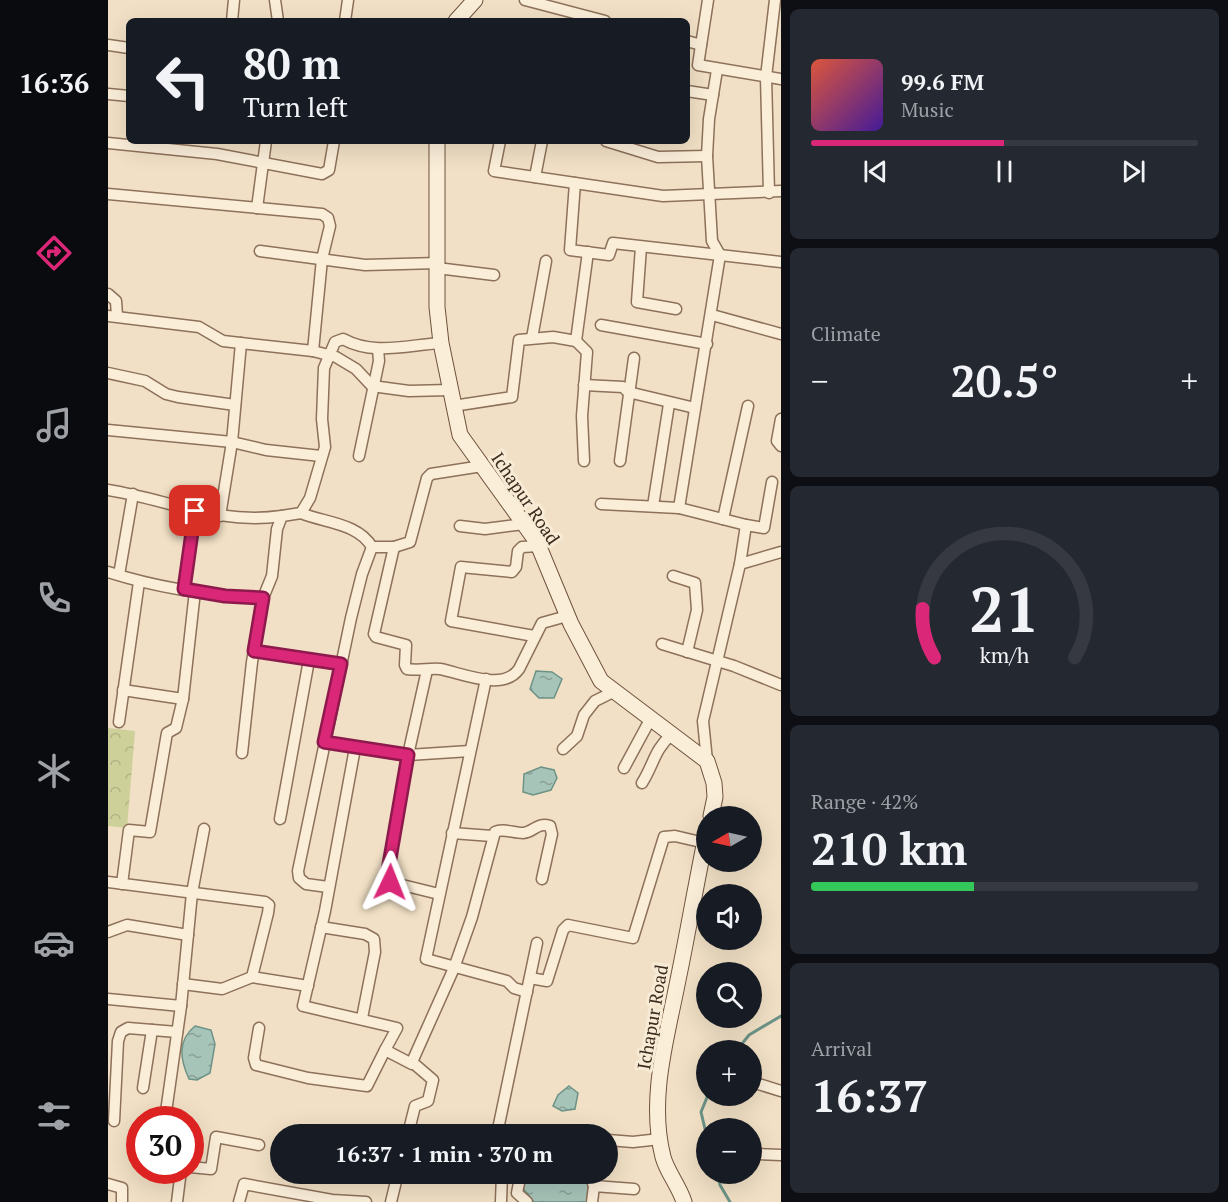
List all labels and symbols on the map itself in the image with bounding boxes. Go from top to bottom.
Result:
street label: Ichapur Road [486,447,566,549]
pin [169,485,220,536]
north arrow [696,806,762,872]
position arrow [358,850,422,914]
street label: Ichapur Road [631,963,673,1071]
speed limit sign: 30 [126,1106,204,1184]

